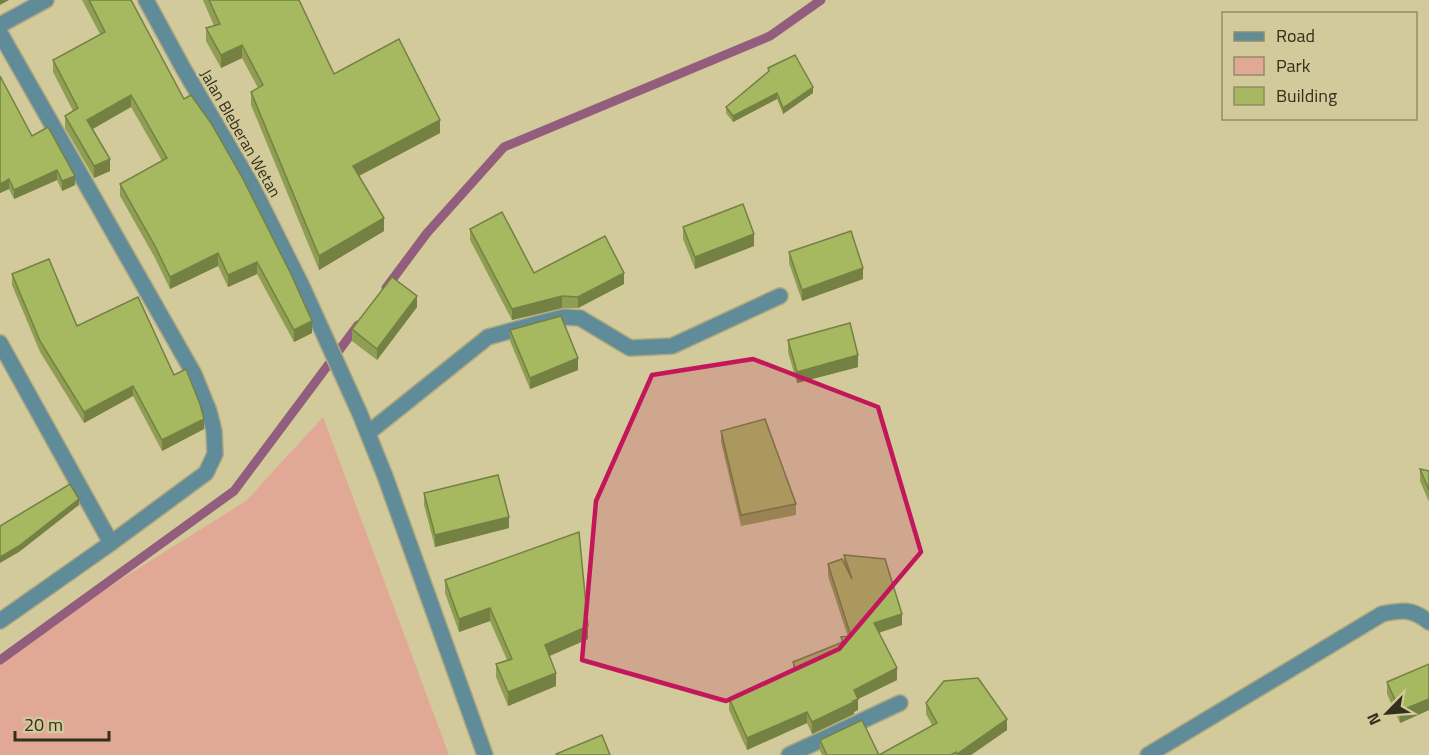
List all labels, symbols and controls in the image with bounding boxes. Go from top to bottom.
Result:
legend [1222,12,1417,120]
text: Road [1276,22,1315,49]
text: Park [1276,52,1311,79]
street label: Jalan Bleberan Wetan [195,64,287,202]
text: Building [1276,82,1337,109]
north arrow [1357,683,1417,743]
scale bar [15,704,110,742]
text: N [1360,709,1387,729]
text: 20 m [24,711,63,738]

